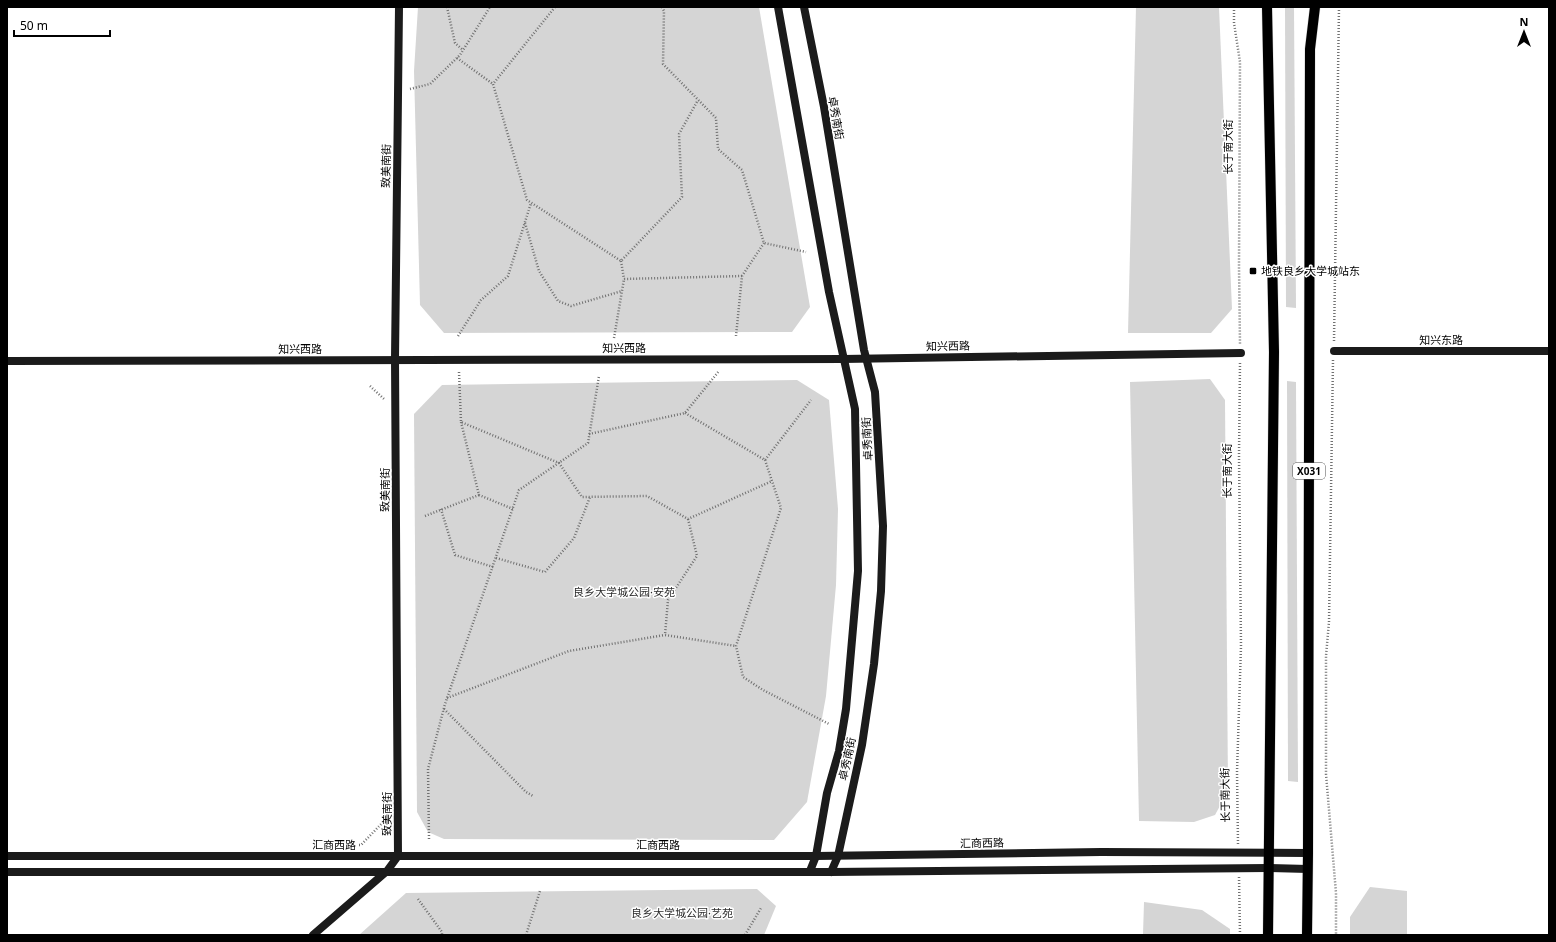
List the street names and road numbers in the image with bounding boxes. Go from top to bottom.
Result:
street label: 卓秀南街 [825,95,848,141]
street label: 长于南大街 [1220,120,1235,175]
street label: 致美南街 [378,144,393,188]
street label: 知兴东路 [1419,332,1463,347]
street label: 知兴西路 [926,338,970,353]
street label: 知兴西路 [602,340,646,355]
street label: 知兴西路 [278,341,322,356]
street label: 卓秀南街 [858,417,875,461]
street label: 长于南大街 [1219,444,1234,499]
road number: X031 [1293,463,1325,479]
street label: 致美南街 [377,468,392,512]
street label: 卓秀南街 [835,736,858,782]
street label: 长于南大街 [1217,767,1232,823]
street label: 致美南街 [379,792,394,836]
street label: 汇商西路 [960,835,1004,850]
street label: 汇商西路 [312,837,356,852]
street label: 汇商西路 [636,837,680,852]

